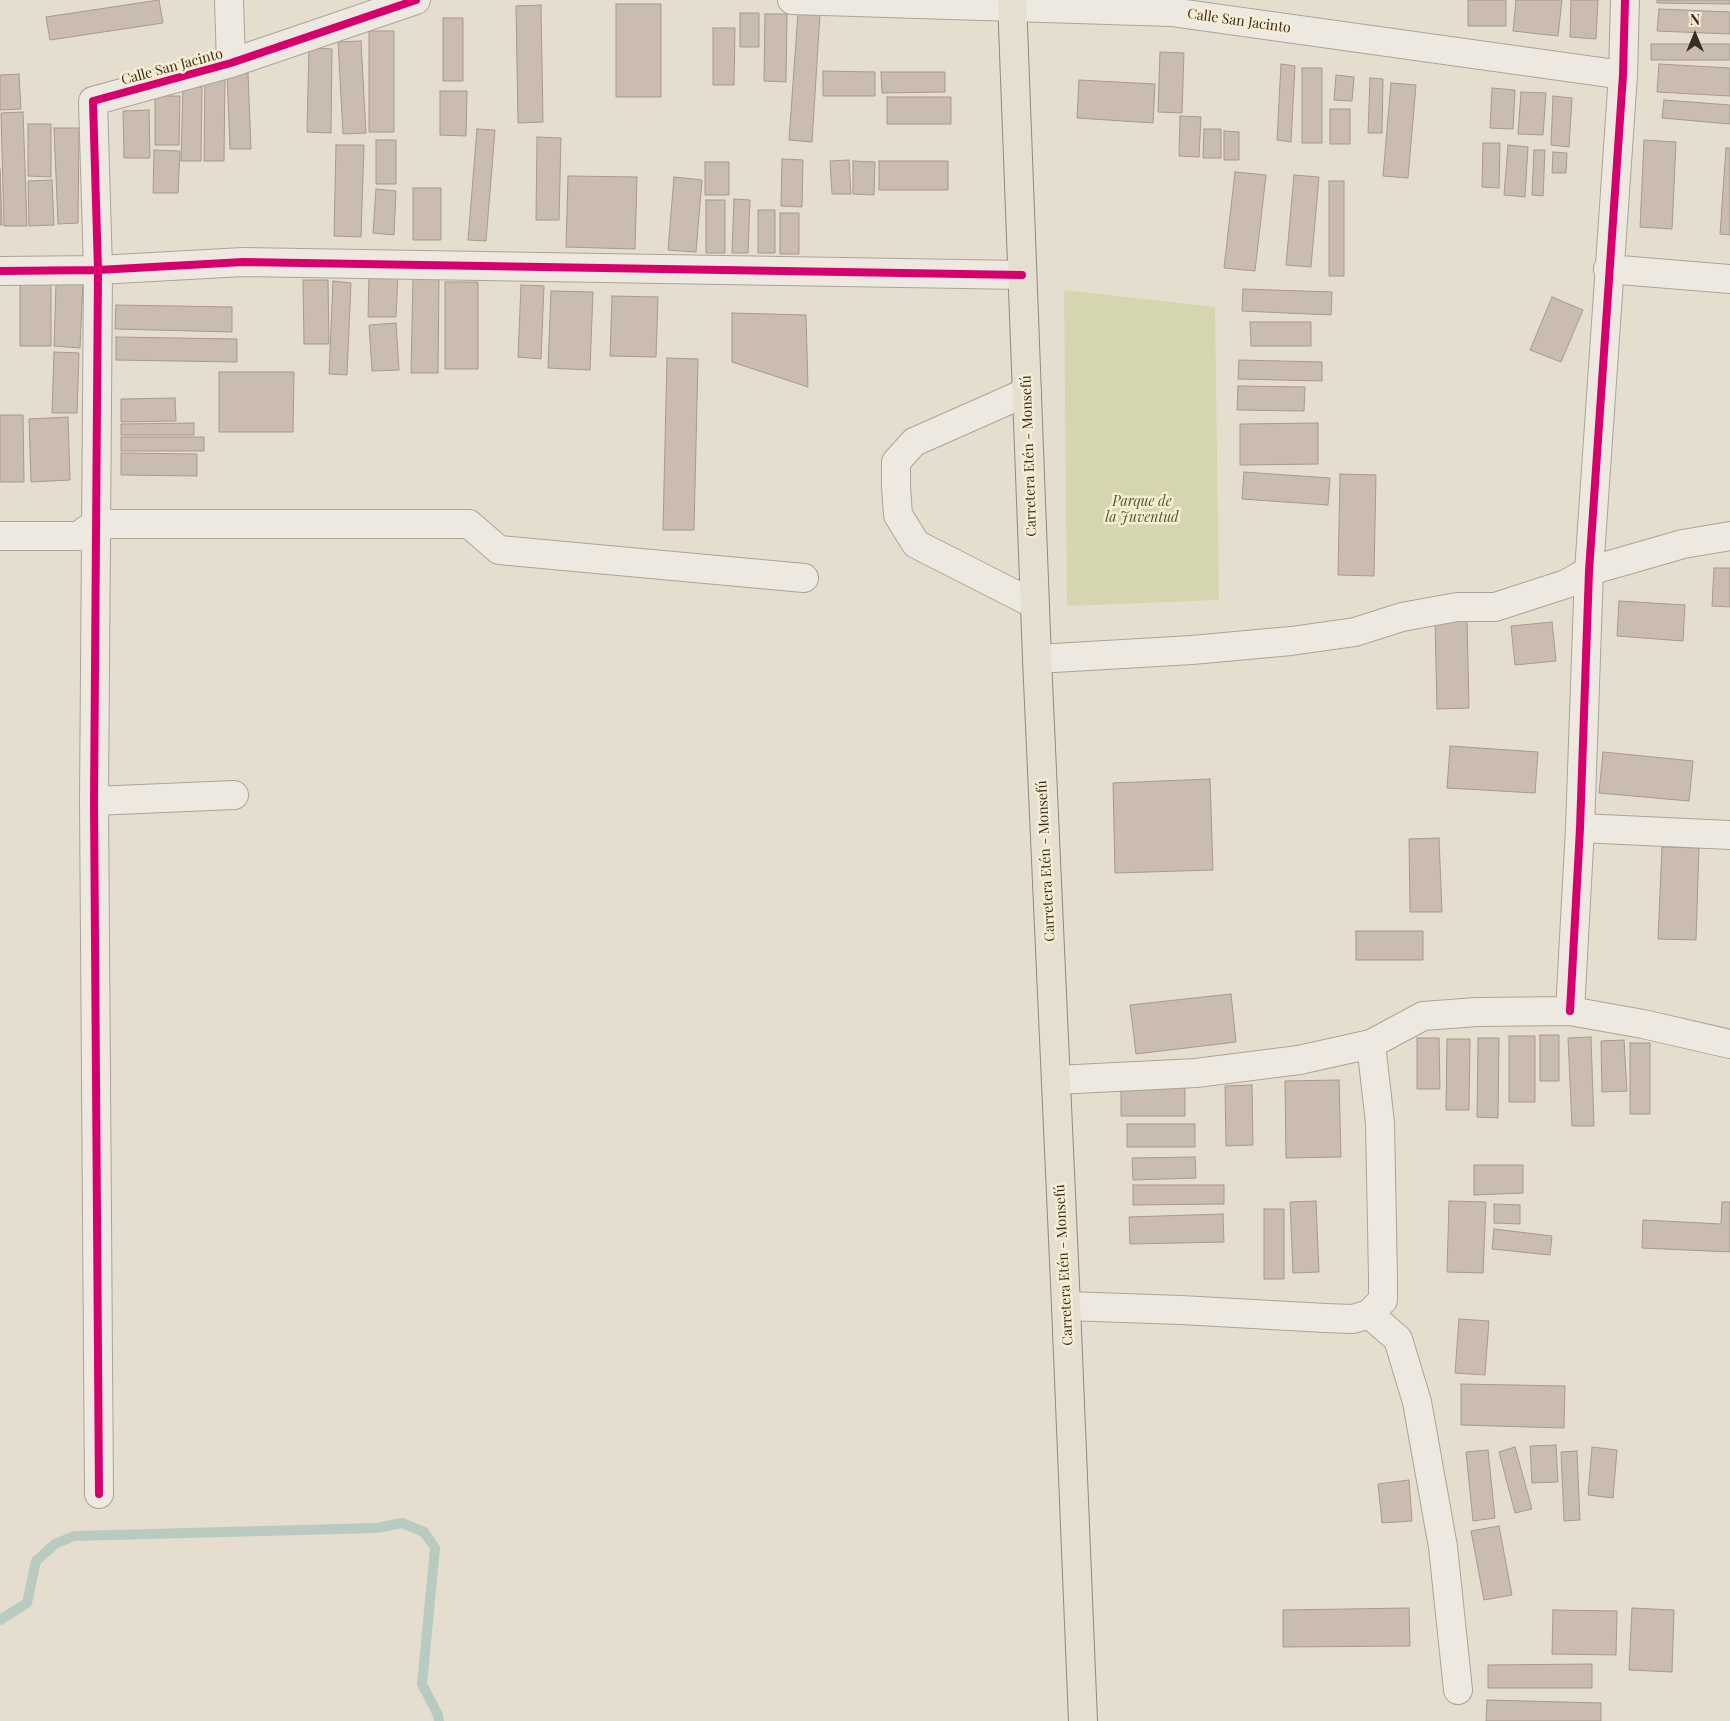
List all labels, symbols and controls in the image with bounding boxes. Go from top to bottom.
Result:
street label: Calle San Jacinto [1186,5,1292,37]
north arrow [1670,10,1720,60]
text: N [1690,10,1700,29]
street label: Calle San Jacinto [119,45,225,89]
street label: Carretera Etén - Monsefú [1018,375,1040,537]
park label: Parque de la Juventud [1105,494,1179,526]
street label: Carretera Etén - Monsefú [1033,780,1059,942]
street label: Carretera Etén - Monsefú [1051,1184,1077,1346]

